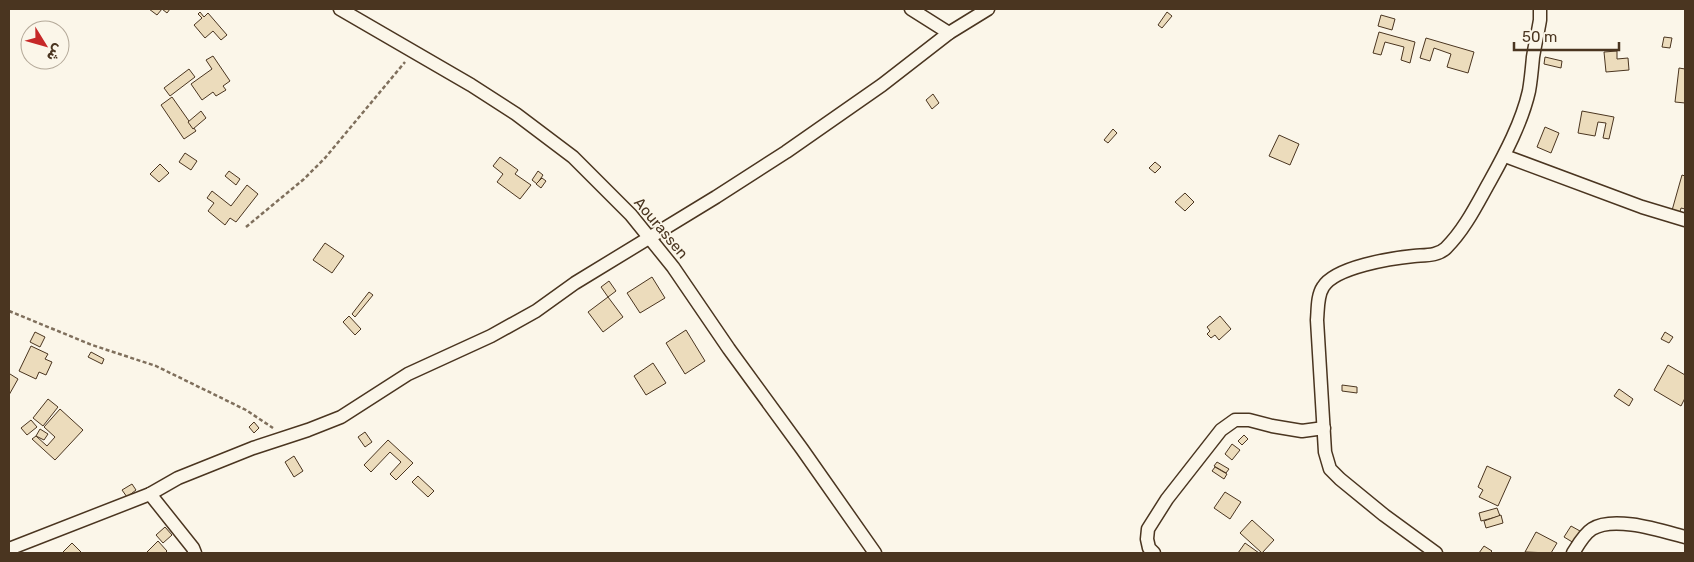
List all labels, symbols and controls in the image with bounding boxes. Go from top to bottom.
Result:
north arrow [20,20,70,70]
scale bar [1514,20,1619,52]
text: 50 m [1522,28,1557,46]
text: ش [43,40,67,65]
street label: Aourassen [630,194,692,262]

